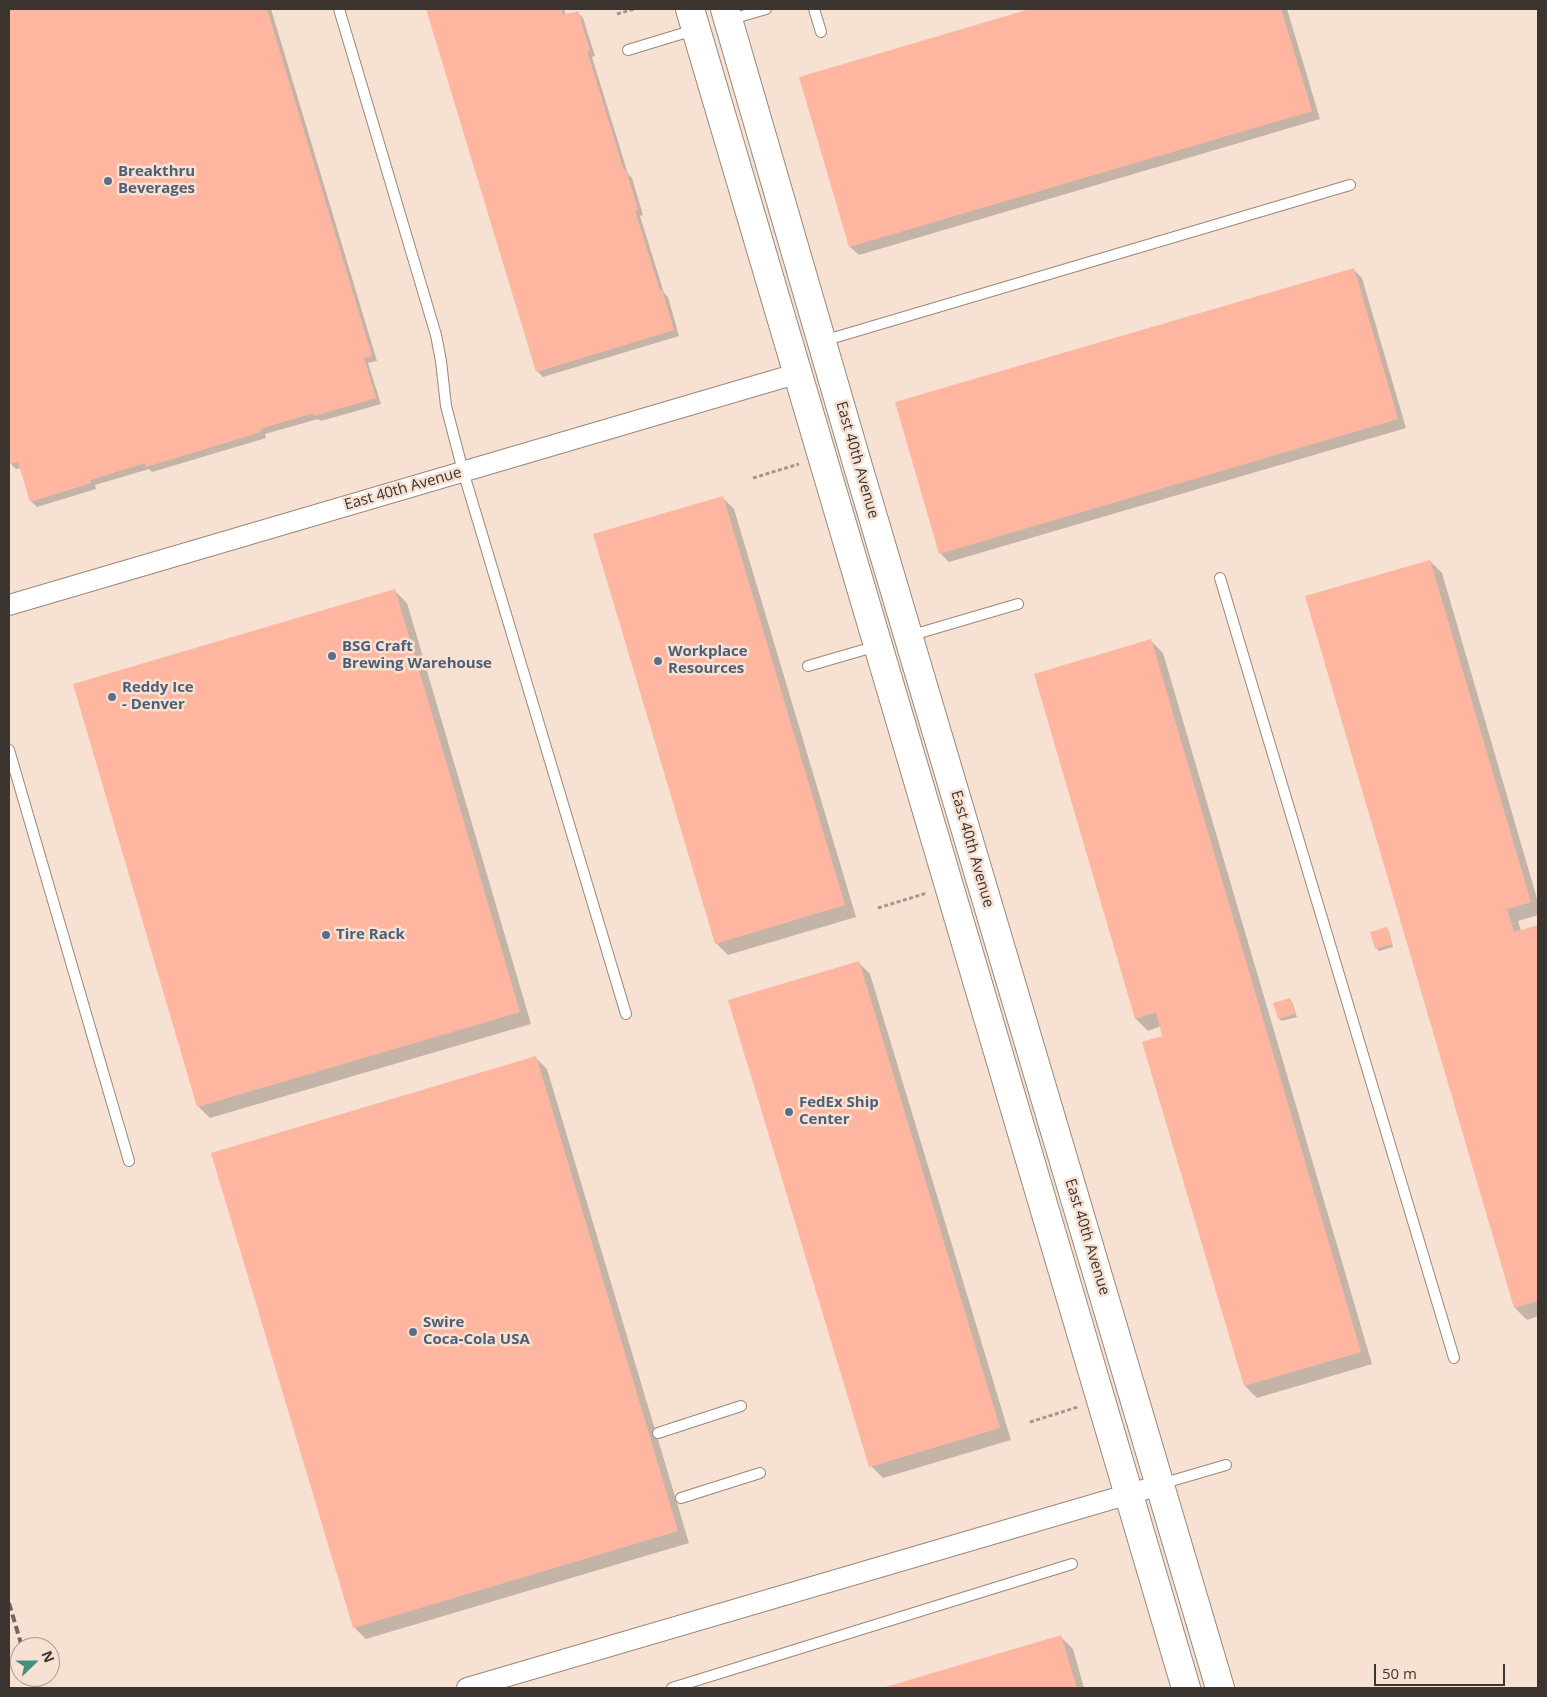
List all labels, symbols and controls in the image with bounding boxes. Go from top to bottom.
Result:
place label: Breakthru Beverages [118,163,195,198]
marker: Breakthru Beverages [102,175,114,187]
street label: East 40th Avenue [832,399,882,521]
street label: East 40th Avenue [342,464,464,514]
place label: BSG Craft Brewing Warehouse [342,638,492,673]
place label: Workplace Resources [668,643,748,678]
marker: BSG Craft Brewing Warehouse [326,650,338,662]
marker: Workplace Resources [652,655,664,667]
place label: Reddy Ice - Denver [122,679,194,714]
marker: Reddy Ice - Denver [106,691,118,703]
street label: East 40th Avenue [947,788,997,910]
place label: Tire Rack [336,926,405,944]
marker: Tire Rack [320,929,332,941]
place label: FedEx Ship Center [799,1094,879,1129]
marker: FedEx Ship Center [783,1106,795,1118]
street label: East 40th Avenue [1061,1177,1113,1297]
place label: Swire Coca-Cola USA [423,1314,530,1349]
marker: Swire Coca-Cola USA [407,1326,419,1338]
north arrow [10,1637,60,1687]
text: N [37,1648,59,1665]
scale bar [1377,1654,1508,1686]
text: 50 m [1382,1663,1417,1683]

